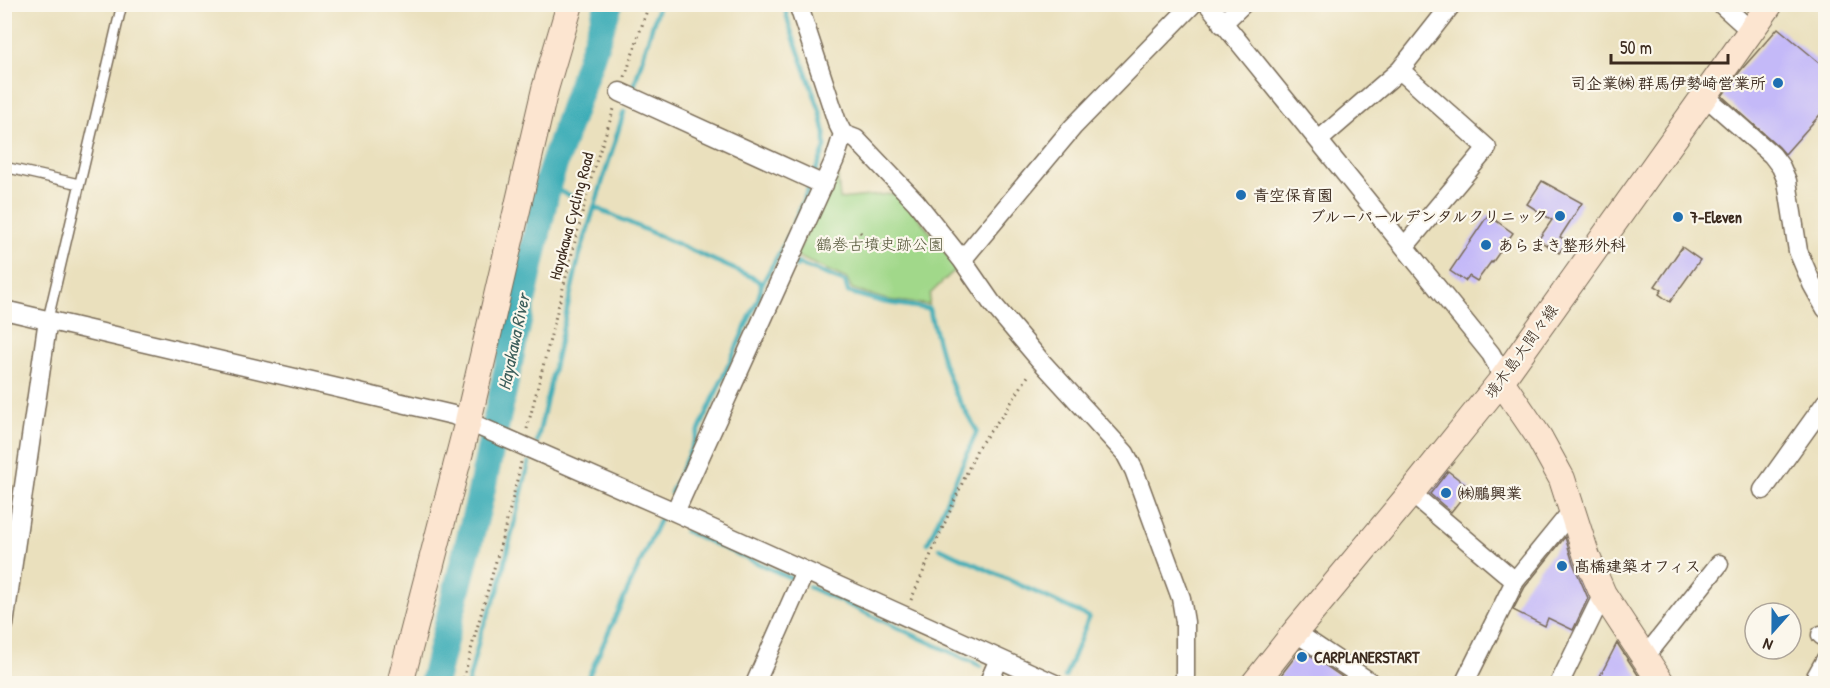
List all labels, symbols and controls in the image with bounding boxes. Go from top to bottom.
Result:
scale bar [1611,27,1728,65]
text: 50 m [1620,35,1652,60]
place label: 司企業㈱ 群馬伊勢崎営業所 [1570,72,1766,94]
marker: 司企業㈱ 群馬伊勢崎営業所 [1771,76,1785,90]
street label: Hayakawa Cycling Road [543,150,599,282]
place label: 青空保育園 [1253,184,1333,206]
marker: 青空保育園 [1234,188,1248,202]
place label: ブルーパールデンタルクリニック [1310,205,1548,227]
place label: 7-Eleven [1689,206,1742,228]
marker: ブルーパールデンタルクリニック [1553,209,1567,223]
marker: 7-Eleven [1671,210,1685,224]
park label: 鶴巻古墳史跡公園 [816,233,944,255]
place label: あらまき整形外科 [1498,234,1626,256]
marker: あらまき整形外科 [1479,238,1493,252]
water label: Hayakawa River [491,289,536,392]
street label: 境木島大間々線 [1479,299,1563,403]
place label: ㈱鵬興業 [1458,482,1522,504]
marker: ㈱鵬興業 [1439,486,1453,500]
place label: 髙橋建築オフィス [1574,555,1701,577]
marker: 髙橋建築オフィス [1555,559,1569,573]
north arrow [1743,601,1803,661]
text: N [1759,633,1776,657]
place label: CARPLANERSTART [1314,646,1420,668]
marker: CARPLANERSTART [1295,650,1309,664]

